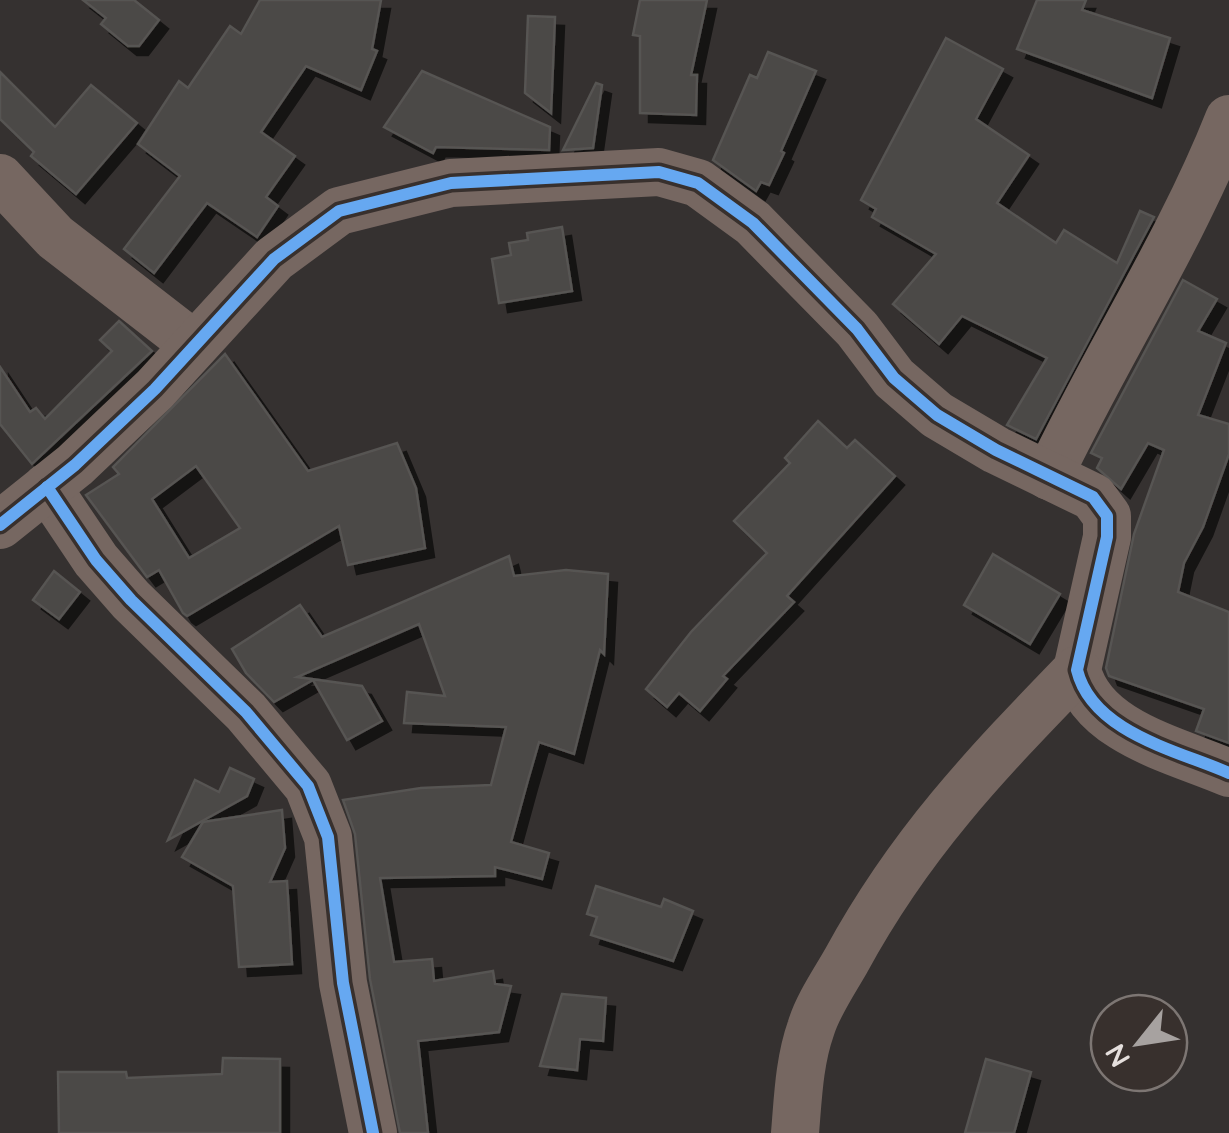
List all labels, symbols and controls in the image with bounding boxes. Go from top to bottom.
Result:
north arrow [1089,993,1189,1093]
text: N [1097,1038,1137,1073]

